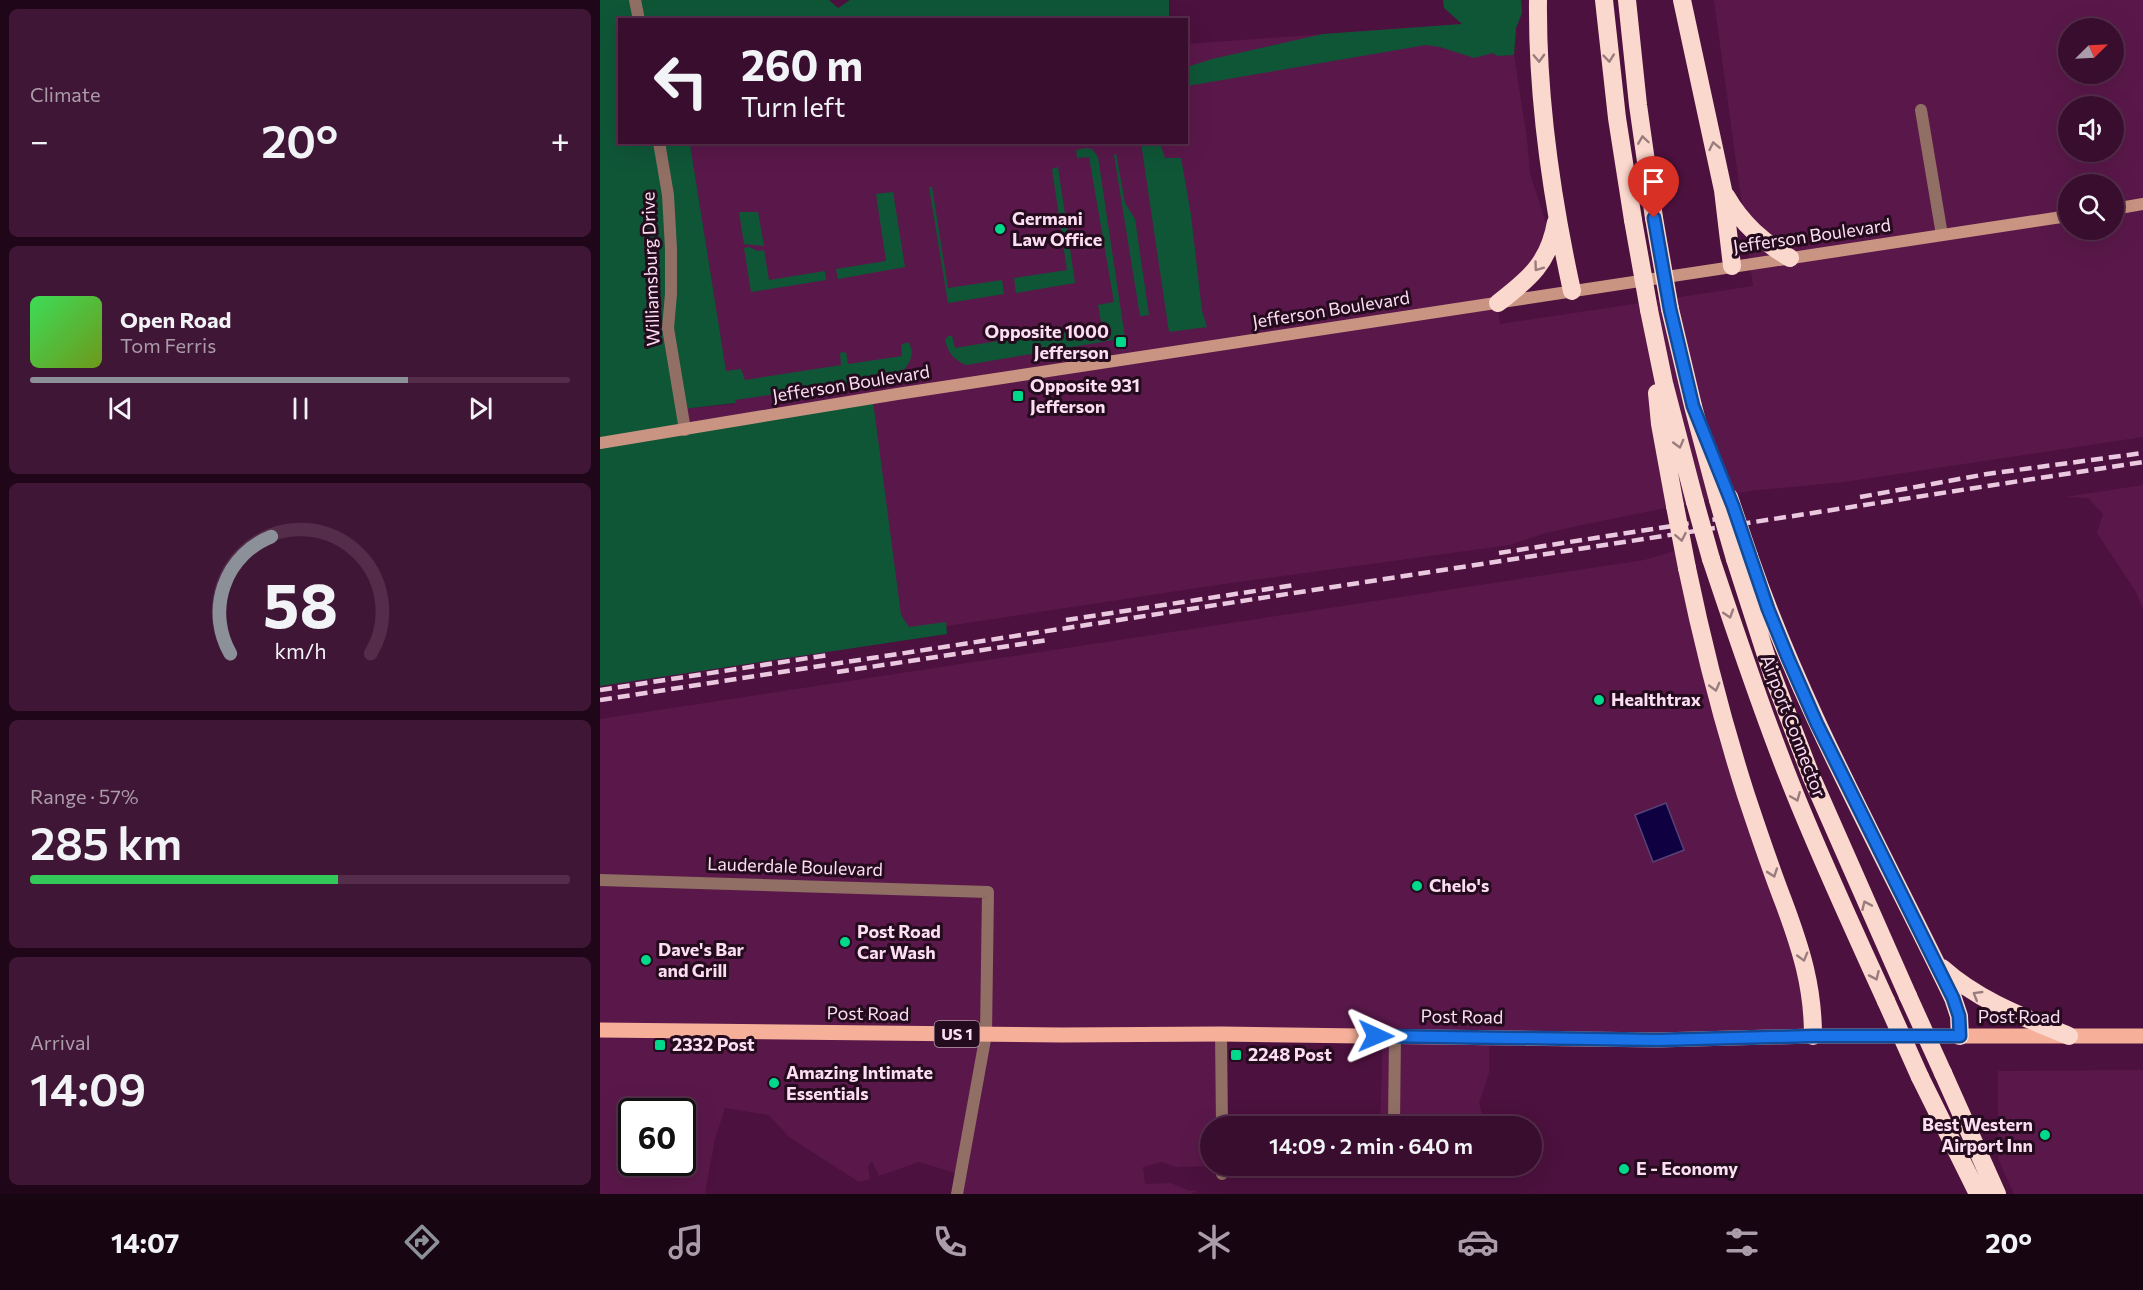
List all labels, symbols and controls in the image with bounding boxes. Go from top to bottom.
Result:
north arrow [2058,18,2124,84]
map controls [2058,18,2124,240]
text: 260 m [741,38,863,90]
icon: left [642,42,720,120]
one-way arrow [1532,54,1545,63]
one-way arrow [1603,54,1615,63]
text: Climate [30,82,100,106]
text: Turn left [741,90,845,123]
button: sound [2058,96,2124,162]
text: 20° [261,112,338,167]
text: − [30,119,49,160]
text: + [551,119,570,160]
one-way arrow [1637,135,1649,144]
one-way arrow [1708,142,1721,152]
pin [1628,156,1679,218]
icon: arrive [1637,165,1670,198]
button: search [2058,174,2124,240]
street label: Williamsburg Drive [636,191,664,347]
place label: Germani Law Office [1012,207,1102,250]
street label: Jefferson Boulevard [1732,213,1892,257]
marker: Germani Law Office [993,222,1007,236]
one-way arrow [1534,260,1545,271]
street label: Jefferson Boulevard [1251,286,1411,332]
text: Open Road [120,306,231,333]
place label: Opposite 1000 Jefferson [985,320,1109,363]
text: Tom Ferris [120,333,216,357]
marker: Opposite 1000 Jefferson [1114,335,1128,349]
street label: Jefferson Boulevard [771,360,931,406]
place label: Opposite 931 Jefferson [1030,374,1140,417]
marker: Opposite 931 Jefferson [1011,389,1025,403]
icon: previous [104,392,137,425]
icon: pause [284,392,317,425]
icon: next [464,392,497,425]
one-way arrow [1672,439,1685,449]
one-way arrow [1674,532,1687,542]
text: 58 [263,565,337,641]
one-way arrow [1722,608,1734,619]
text: km/h [274,637,326,663]
street label: Airport Connector [1757,651,1831,800]
one-way arrow [1708,681,1721,691]
place label: Healthtrax [1611,688,1701,710]
marker: Healthtrax [1592,693,1606,707]
text: Range · 57% [30,784,139,808]
one-way arrow [1789,791,1802,802]
text: 285 km [30,814,182,869]
street label: Lauderdale Boulevard [707,852,883,880]
one-way arrow [1766,867,1778,878]
place label: Chelo's [1429,874,1489,896]
marker: Chelo's [1410,879,1424,893]
one-way arrow [1861,900,1873,911]
place label: Post Road Car Wash [857,920,941,963]
marker: Post Road Car Wash [838,935,852,949]
place label: Dave's Bar and Grill [658,938,745,981]
one-way arrow [1796,952,1808,962]
marker: Dave's Bar and Grill [639,953,653,967]
one-way arrow [1867,969,1879,980]
one-way arrow [1973,990,1983,1002]
street label: Post Road [827,1001,909,1025]
position arrow [1344,1004,1408,1068]
street label: Post Road [1421,1004,1503,1028]
street label: Post Road [1978,1005,2060,1027]
road number: US 1 [934,1021,980,1047]
text: Arrival [30,1030,91,1054]
place label: 2332 Post [672,1033,755,1055]
marker: 2332 Post [653,1038,667,1052]
place label: 2248 Post [1248,1043,1332,1065]
marker: 2248 Post [1229,1048,1243,1062]
text: 14:09 [30,1060,146,1115]
place label: Amazing Intimate Essentials [786,1061,933,1104]
marker: Amazing Intimate Essentials [767,1076,781,1090]
speed limit sign: 60 [618,1098,696,1176]
place label: Best Western Airport Inn [1922,1113,2033,1156]
marker: Best Western Airport Inn [2038,1128,2052,1142]
text: 14:09 · 2 min · 640 m [1269,1132,1473,1159]
place label: E - Economy [1636,1157,1738,1179]
marker: E - Economy [1617,1162,1631,1176]
icon: directions [401,1221,443,1263]
icon: music [665,1221,707,1263]
icon: phone [929,1221,971,1263]
icon: climate [1193,1221,1235,1263]
icon: car [1457,1221,1499,1263]
icon: filters [1721,1221,1763,1263]
text: 14:07 [111,1226,179,1259]
text: 20° [1985,1226,2032,1259]

